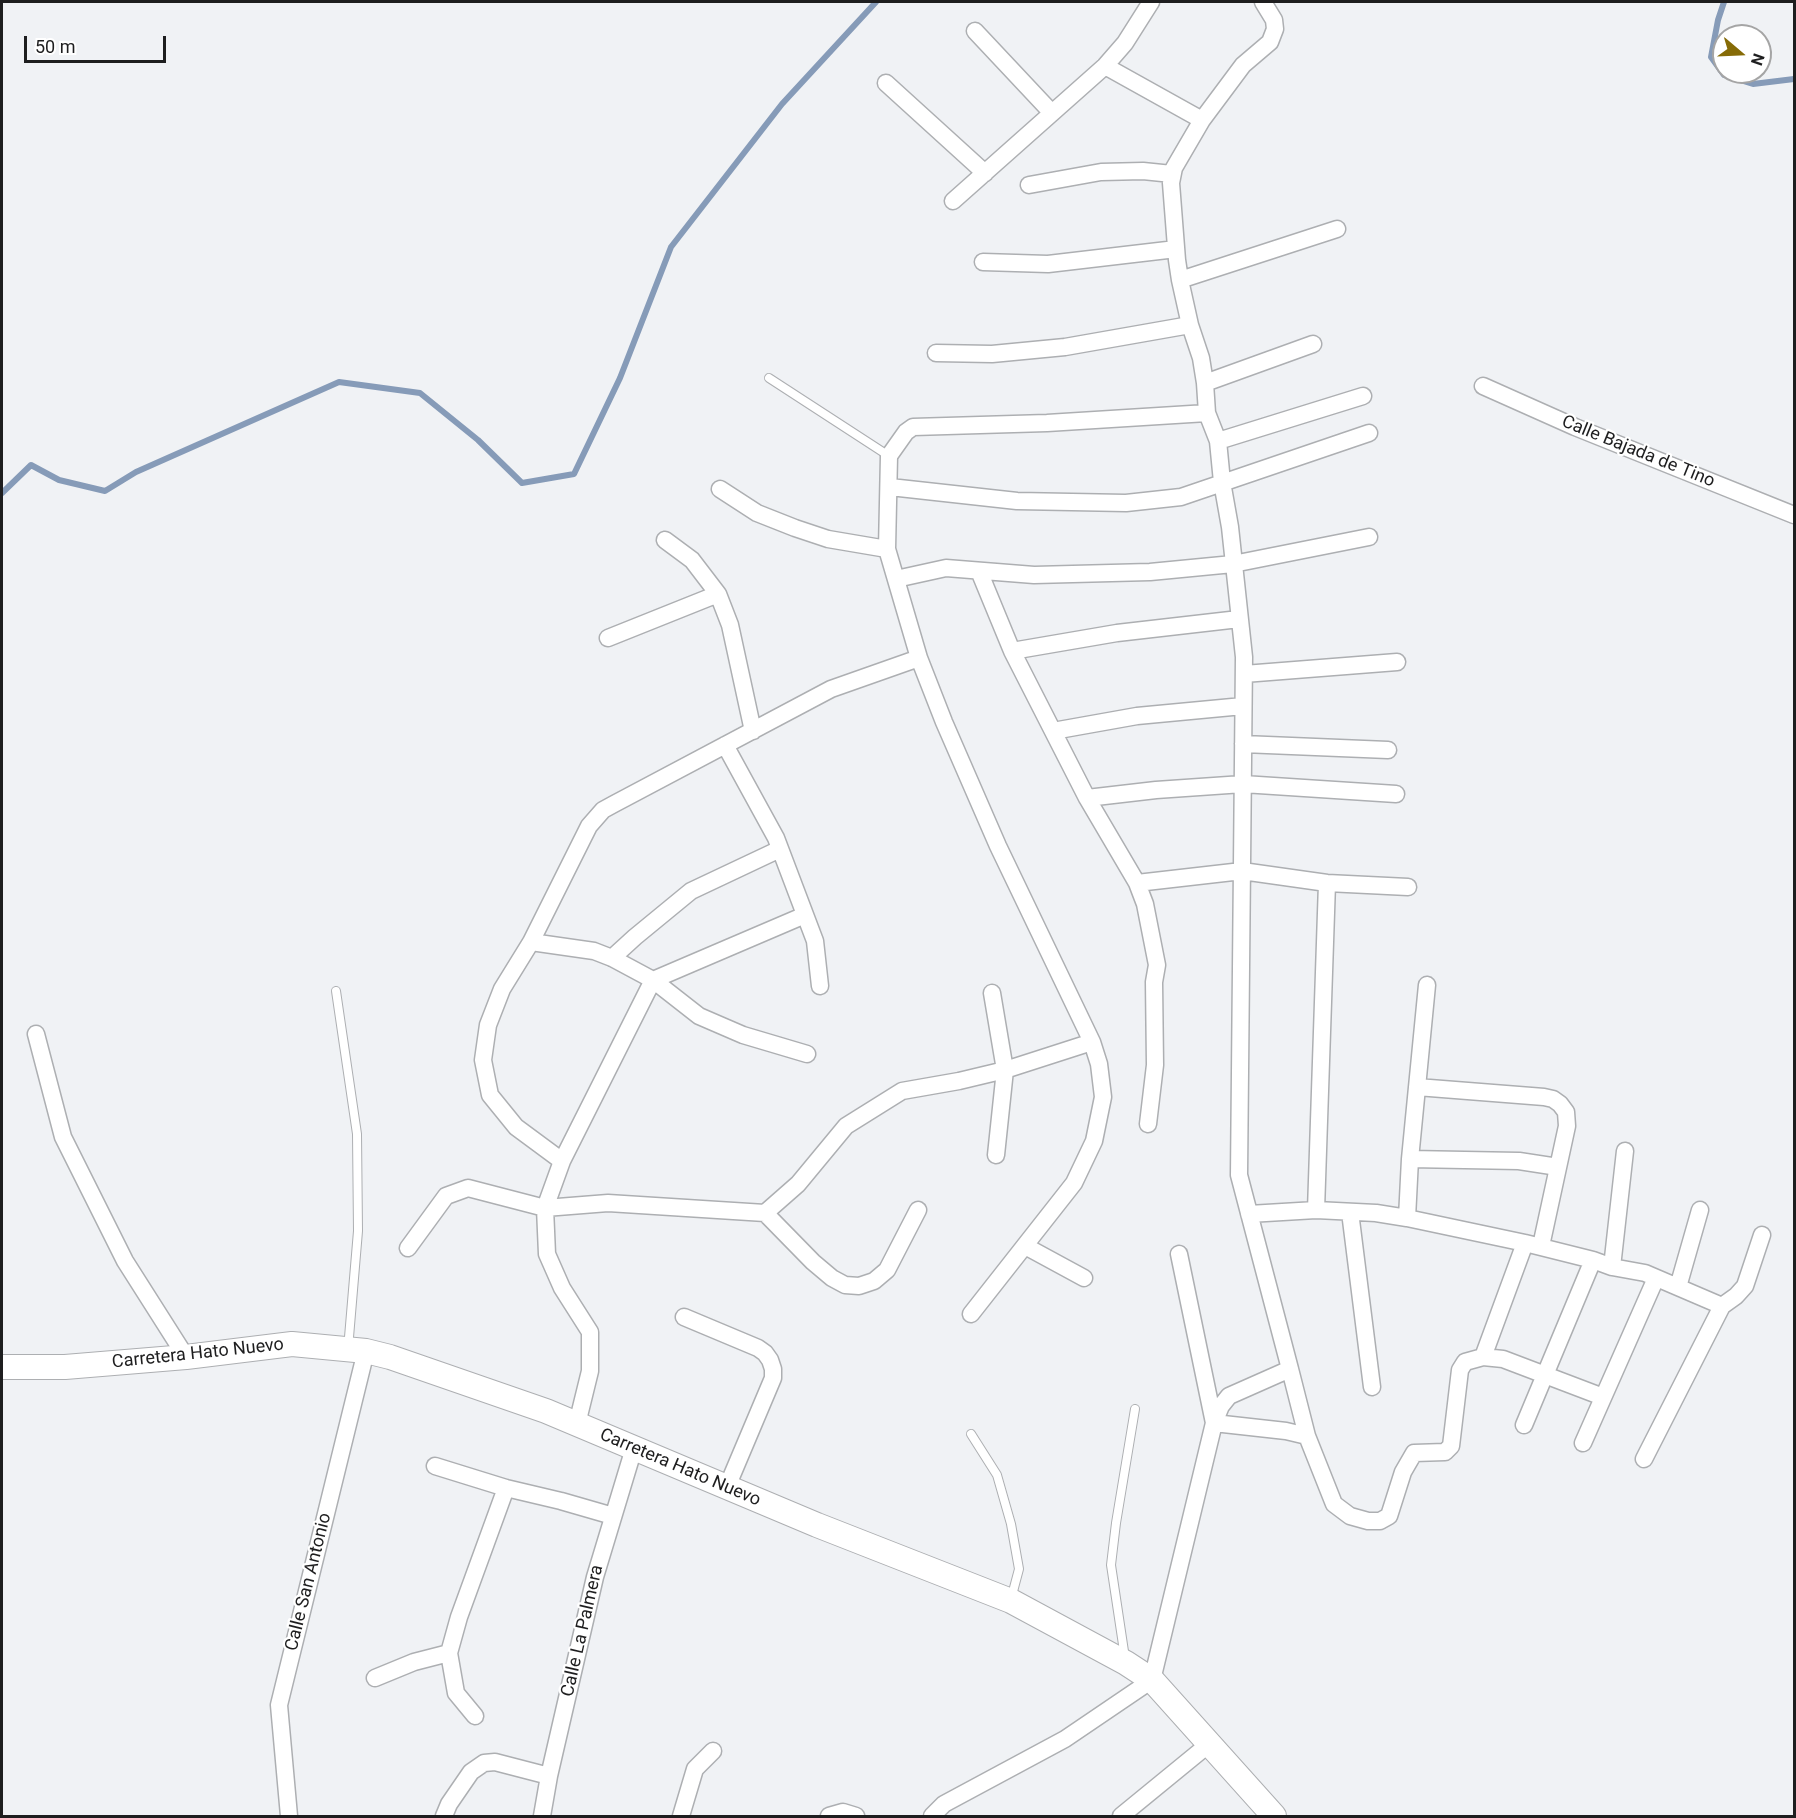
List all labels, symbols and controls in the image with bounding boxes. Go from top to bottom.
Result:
scale bar [27,24,170,62]
north arrow [1712,24,1772,84]
text: 50 m [35,36,75,57]
text: N [1747,51,1768,68]
street label: Calle Bajada de Tino [1558,411,1718,493]
street label: Carretera Hato Nuevo [111,1334,285,1374]
street label: Carretera Hato Nuevo [596,1424,764,1512]
street label: Calle San Antonio [281,1511,337,1653]
street label: Calle La Palmera [557,1563,609,1699]

